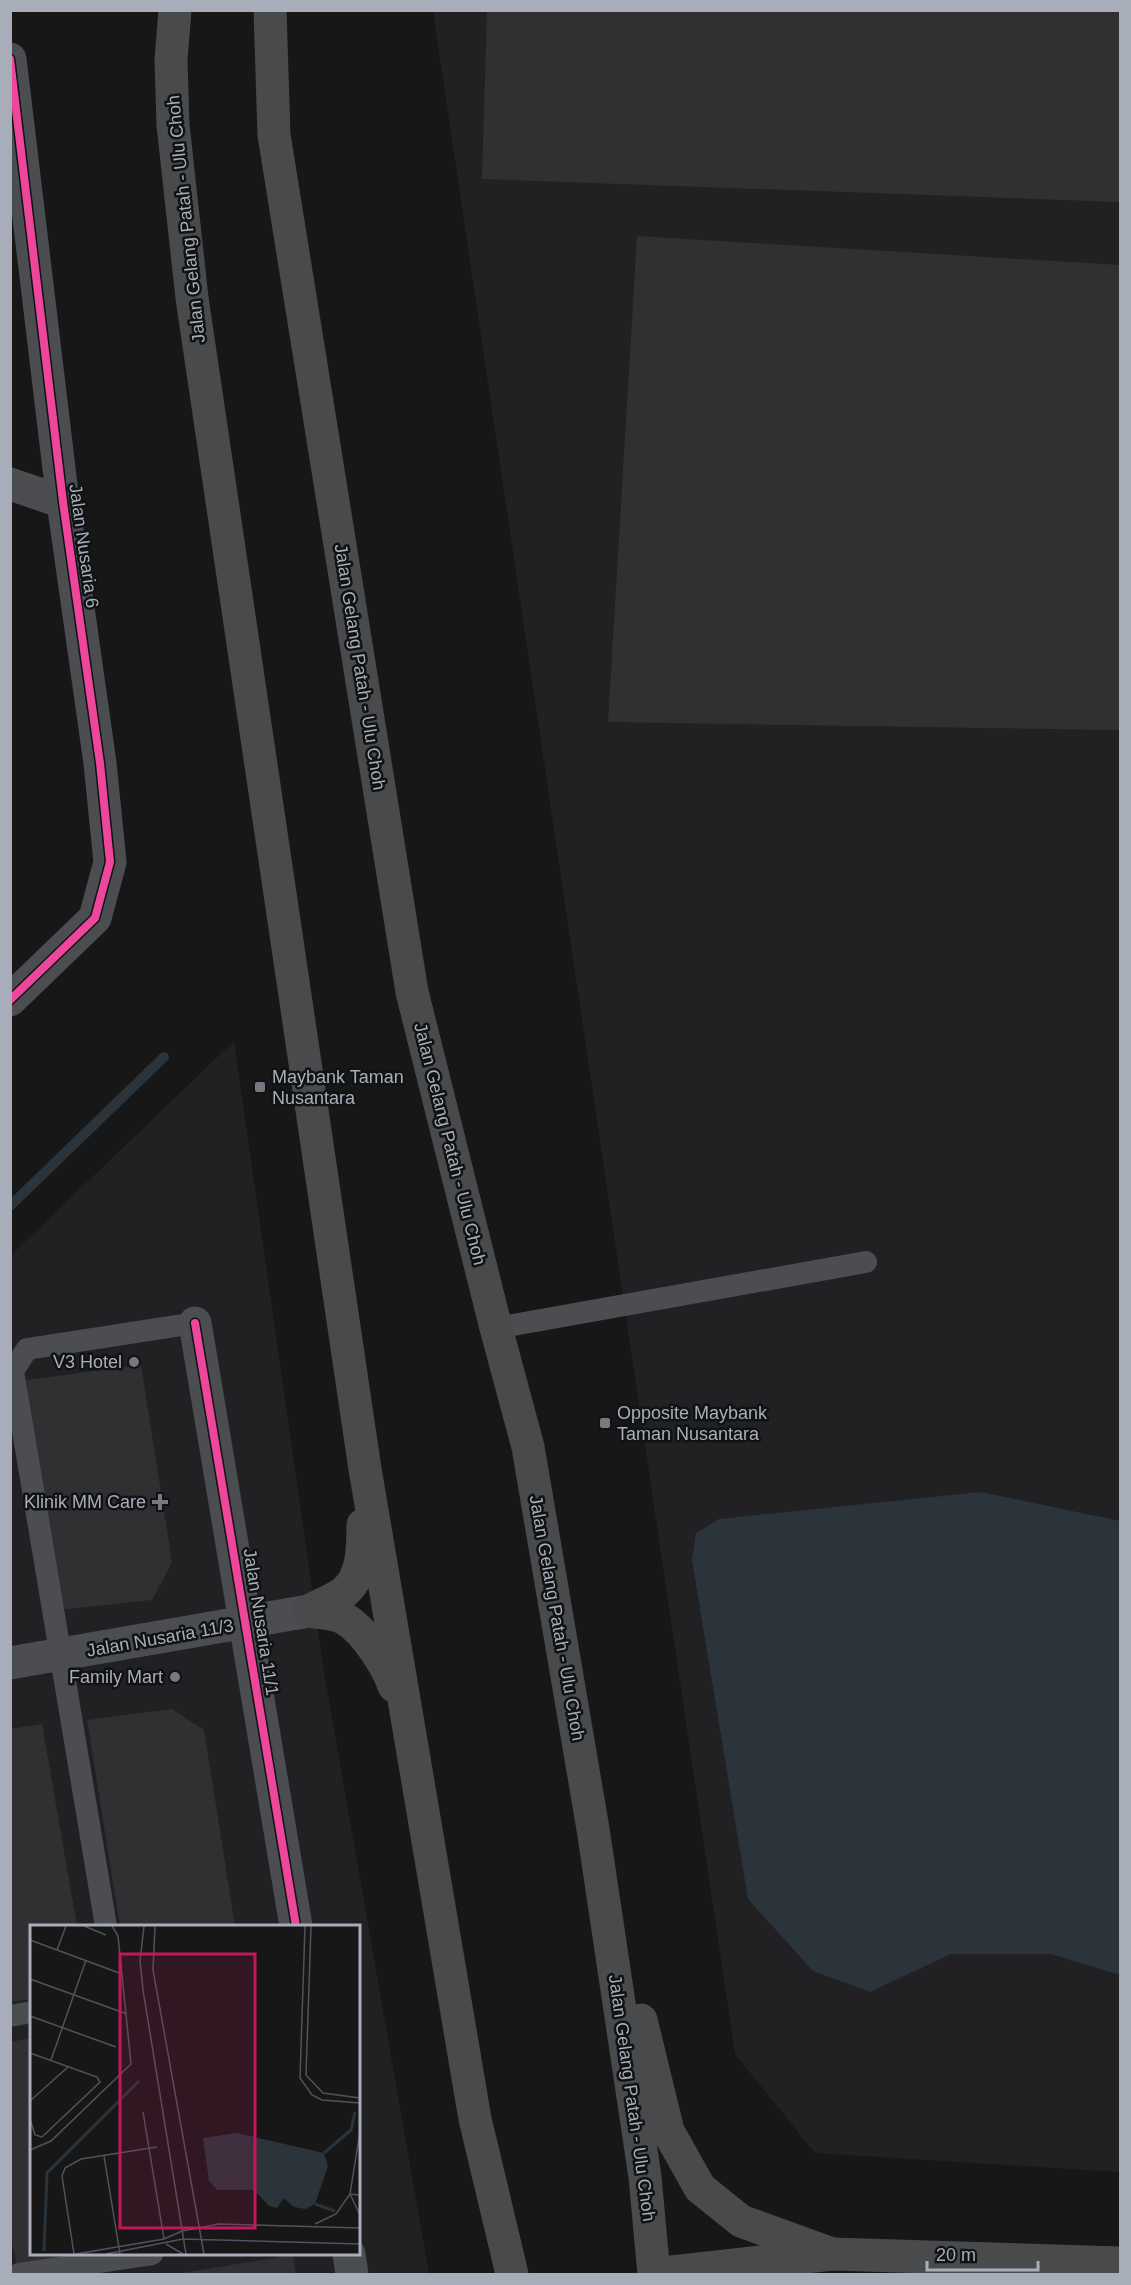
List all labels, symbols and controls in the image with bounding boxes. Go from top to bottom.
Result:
street label: Jalan Gelang Patah - Ulu Choh [163,94,209,344]
street label: Jalan Nusaria 6 [65,483,103,609]
street label: Jalan Gelang Patah - Ulu Choh [331,542,389,792]
street label: Jalan Gelang Patah - Ulu Choh [410,1021,490,1267]
place label: Maybank Taman Nusantara [272,1067,404,1108]
marker: Maybank Taman Nusantara [253,1080,267,1094]
place label: V3 Hotel [53,1352,122,1372]
marker: V3 Hotel [127,1355,141,1369]
place label: Opposite Maybank Taman Nusantara [617,1403,768,1444]
marker: Opposite Maybank Taman Nusantara [598,1416,612,1430]
place label: Klinik MM Care [24,1492,146,1512]
marker: Klinik MM Care [151,1493,169,1511]
street label: Jalan Gelang Patah - Ulu Choh [526,1494,588,1742]
street label: Jalan Nusaria 11/1 [239,1547,283,1697]
street label: Jalan Nusaria 11/3 [85,1615,235,1661]
place label: Family Mart [69,1667,163,1687]
marker: Family Mart [168,1670,182,1684]
inset map [30,1925,360,2255]
street label: Jalan Gelang Patah - Ulu Choh [605,1973,659,2223]
scale bar [927,2234,1038,2272]
text: 20 m [936,2245,976,2265]

